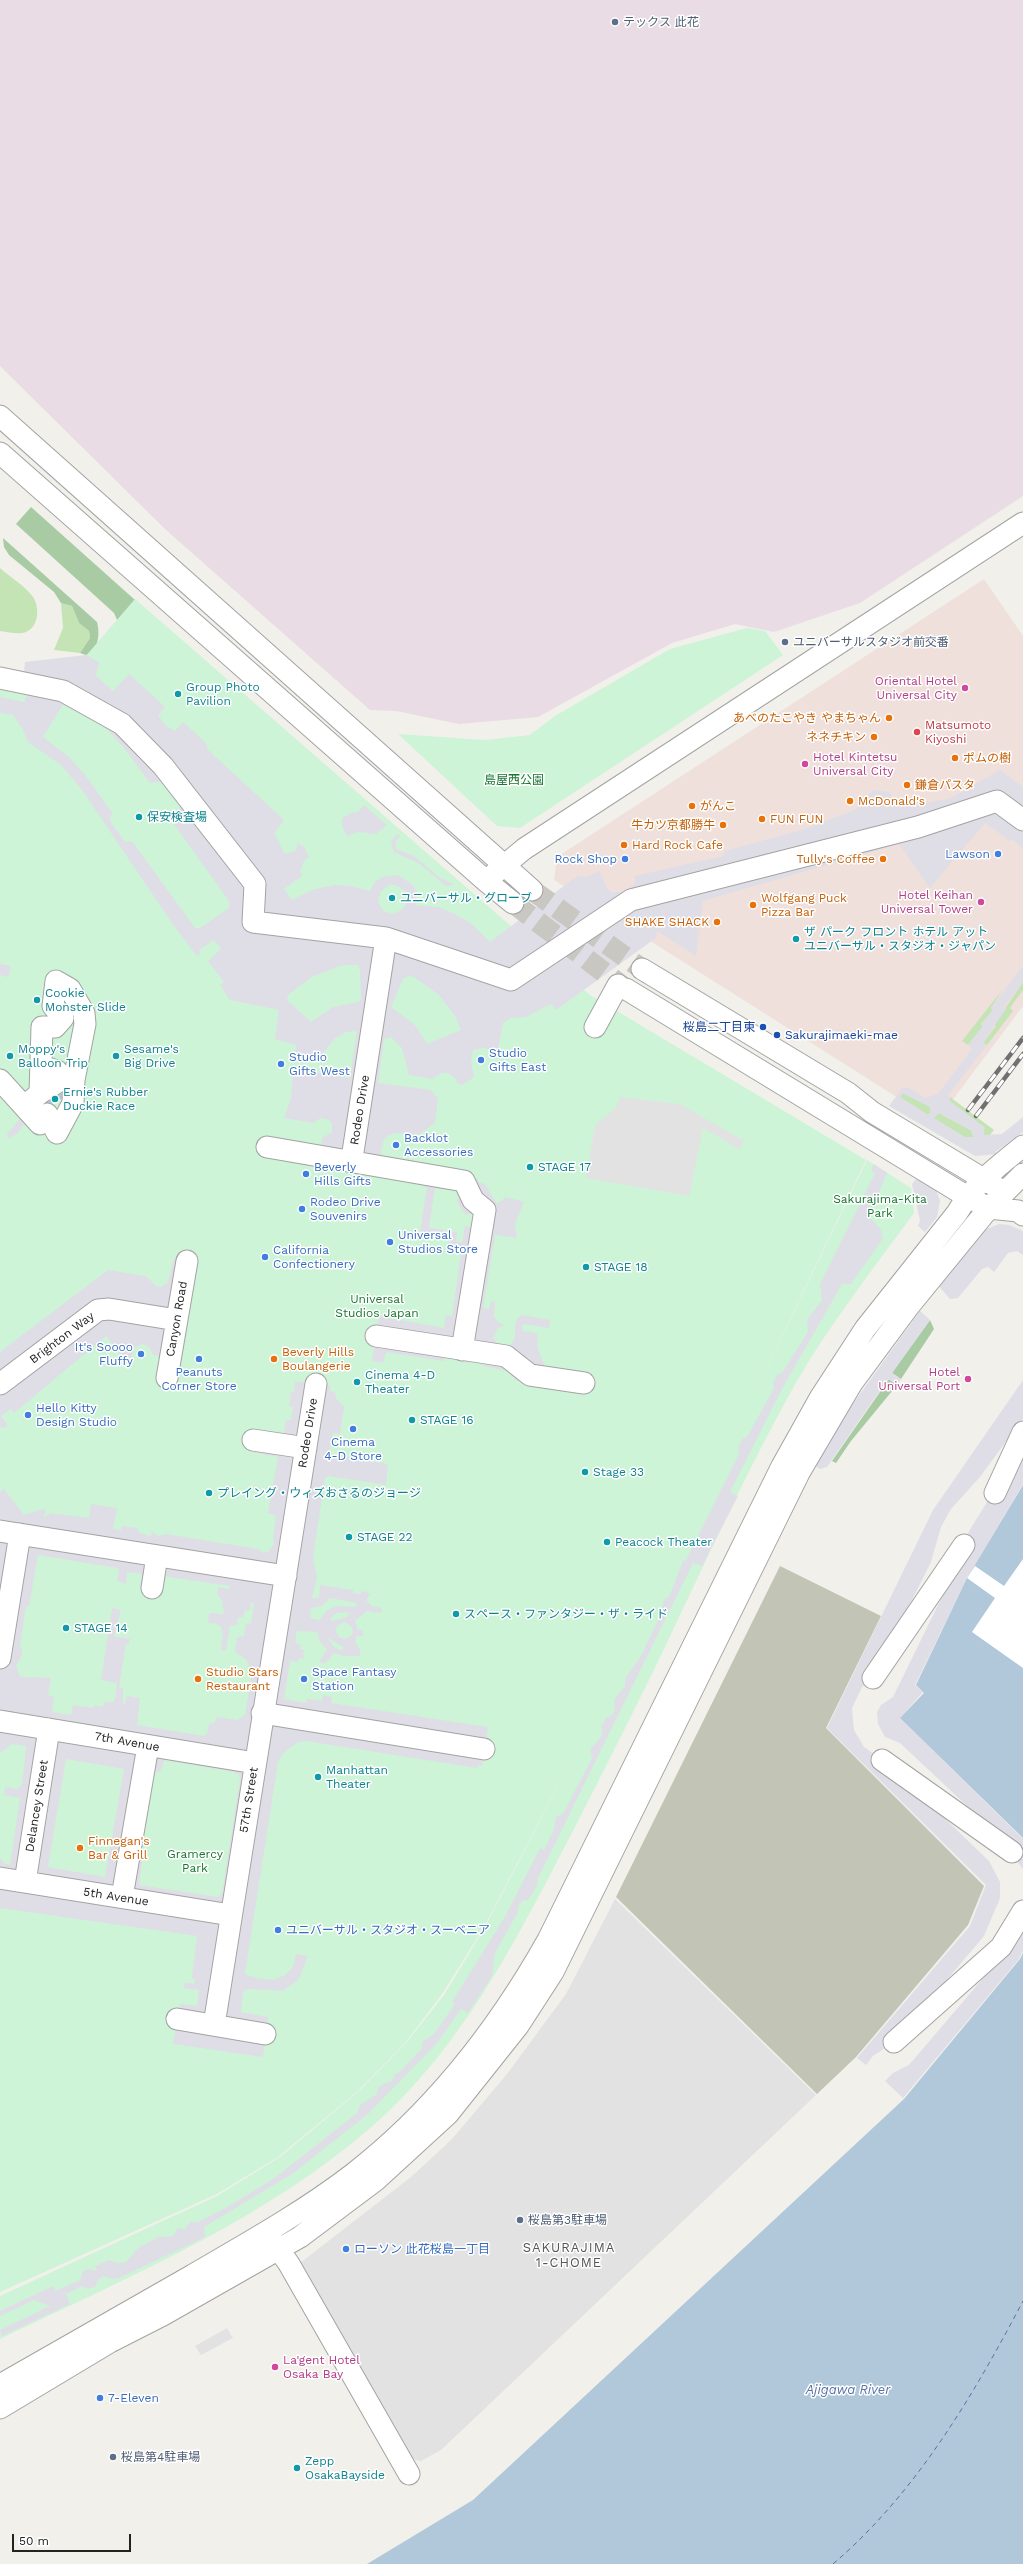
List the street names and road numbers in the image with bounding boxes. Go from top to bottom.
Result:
street label: Rodeo Drive [347,1074,373,1146]
street label: Canyon Road [163,1280,191,1358]
street label: Brighton Way [27,1309,97,1367]
street label: Rodeo Drive [295,1397,321,1469]
street label: 7th Avenue [93,1729,161,1755]
street label: Delancey Street [23,1759,51,1853]
street label: 57th Street [237,1766,261,1834]
street label: 5th Avenue [82,1885,150,1909]

